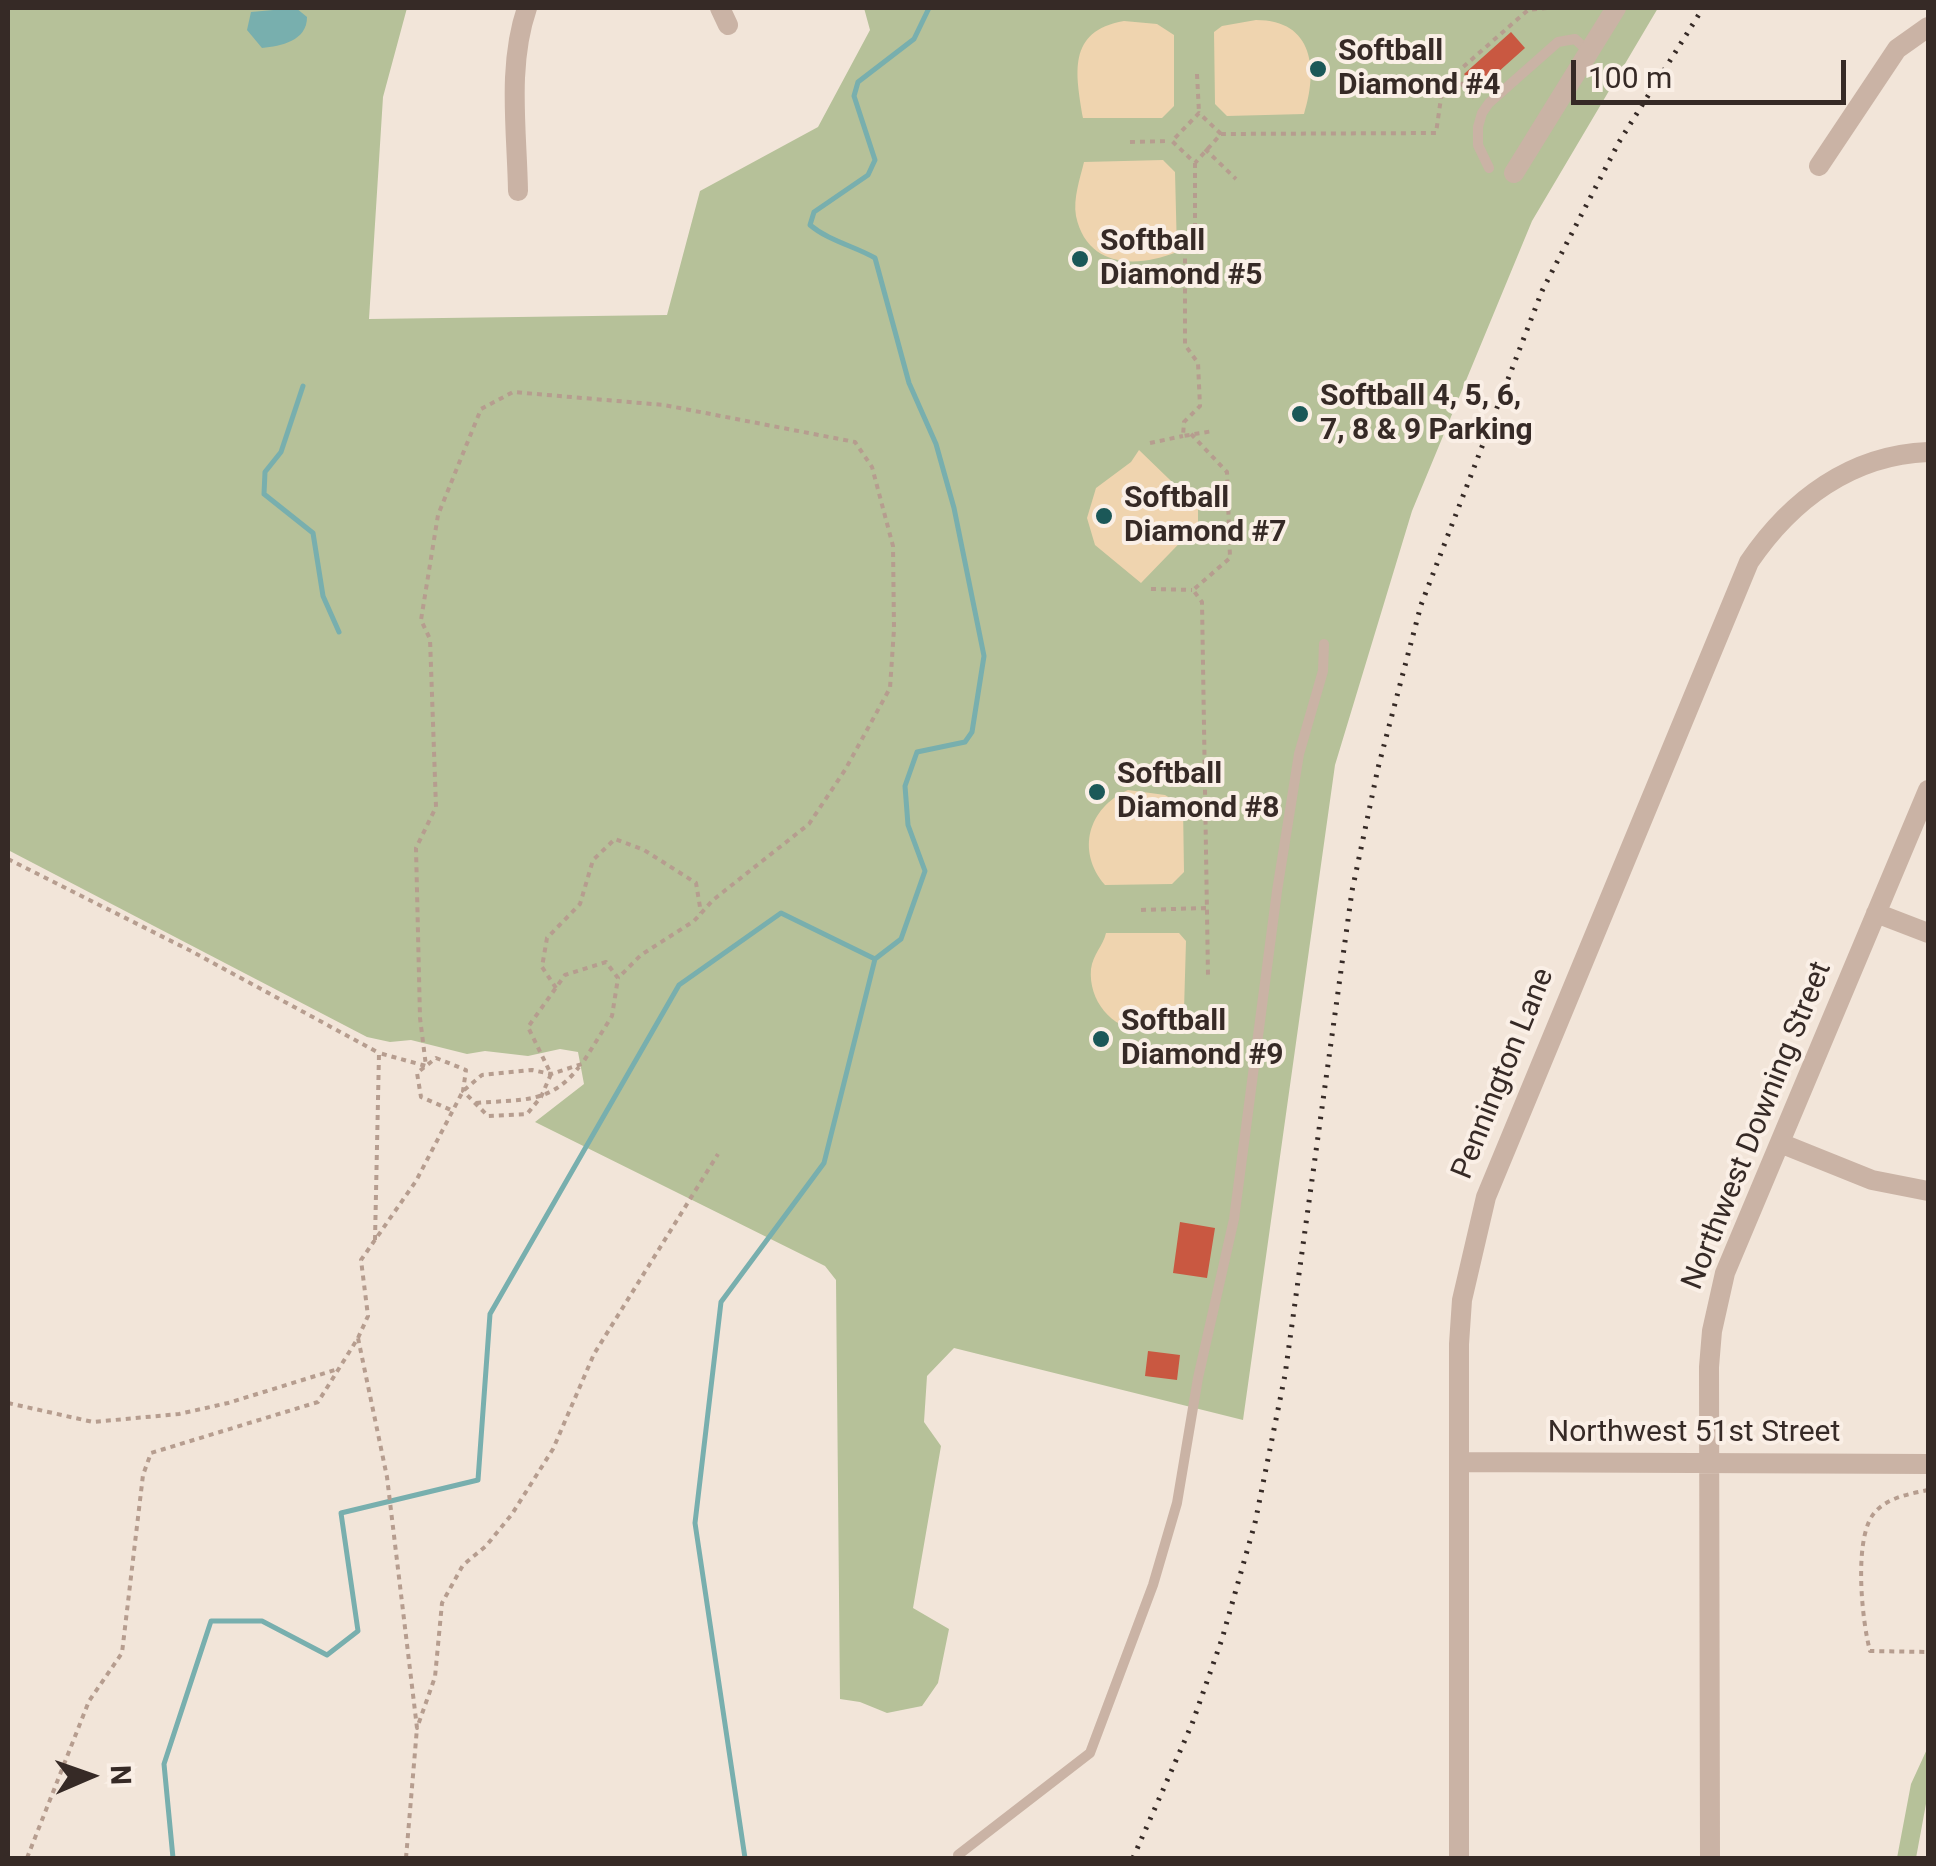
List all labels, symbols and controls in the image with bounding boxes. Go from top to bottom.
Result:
place label: Softball Diamond #4 [1338,34,1501,104]
scale bar [1576,40,1851,102]
marker: Softball Diamond #4 [1307,58,1329,80]
text: 100 m [1588,60,1672,95]
place label: Softball Diamond #5 [1100,224,1263,294]
marker: Softball Diamond #5 [1069,248,1091,270]
place label: Softball 4, 5, 6, 7, 8 & 9 Parking [1320,379,1533,450]
marker: Softball 4, 5, 6, 7, 8 & 9 Parking [1289,403,1311,425]
place label: Softball Diamond #7 [1124,481,1287,552]
marker: Softball Diamond #7 [1093,505,1115,527]
place label: Softball Diamond #8 [1117,757,1280,828]
marker: Softball Diamond #8 [1086,781,1108,803]
street label: Northwest Downing Street [1676,957,1840,1295]
street label: Pennington Lane [1445,963,1563,1185]
place label: Softball Diamond #9 [1121,1004,1284,1074]
marker: Softball Diamond #9 [1090,1028,1112,1050]
street label: Northwest 51st Street [1548,1415,1840,1451]
north arrow [40,1726,140,1826]
text: N [104,1764,137,1785]

